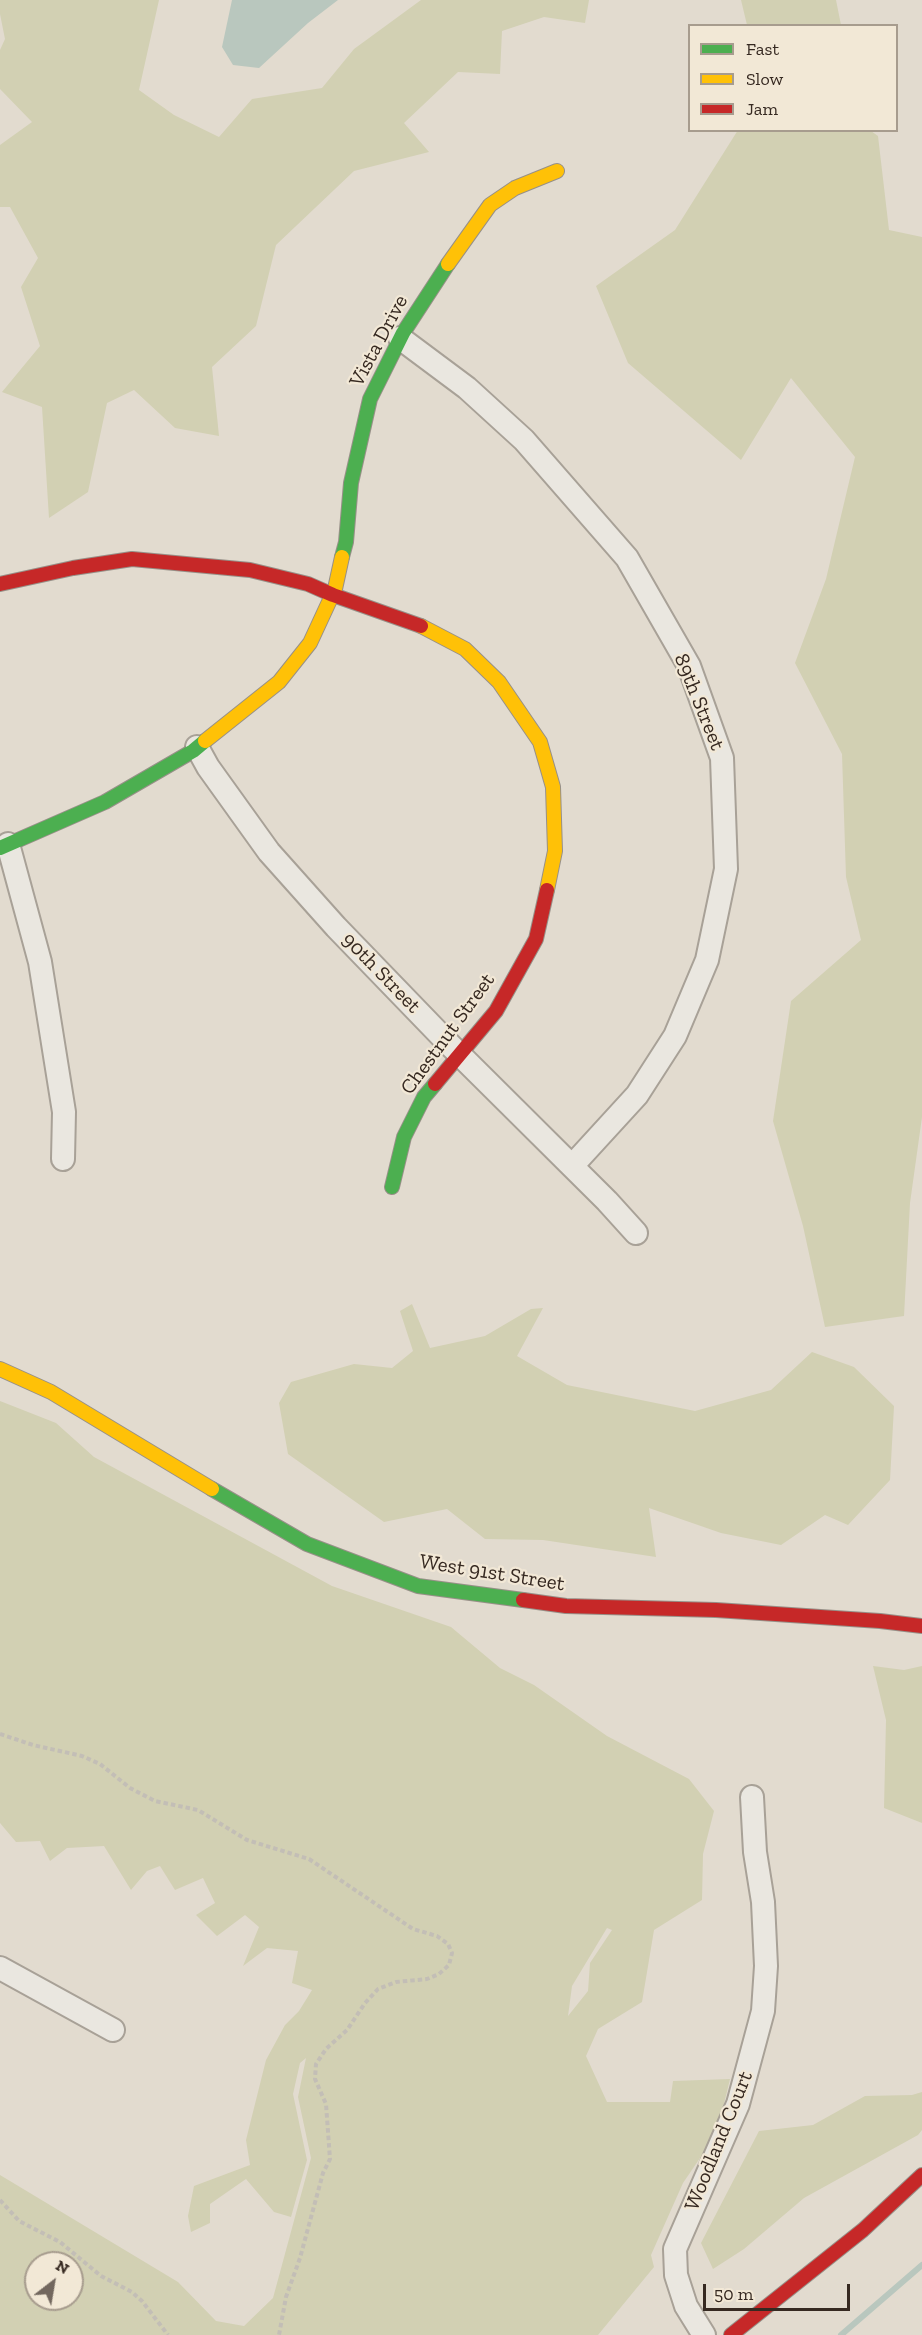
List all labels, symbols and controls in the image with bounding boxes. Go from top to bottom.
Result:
legend [688,24,898,132]
text: Fast [746,38,779,60]
text: Slow [746,68,783,90]
text: Jam [746,98,778,120]
street label: Vista Drive [344,291,414,391]
street label: 89th Street [668,650,730,754]
street label: 90th Street [336,927,426,1019]
street label: Chestnut Street [396,968,500,1100]
street label: West 91st Street [418,1549,566,1597]
street label: Woodland Court [680,2067,758,2215]
north arrow [24,2251,84,2311]
text: N [52,2256,73,2278]
scale bar [706,2272,853,2310]
text: 50 m [714,2283,753,2305]

